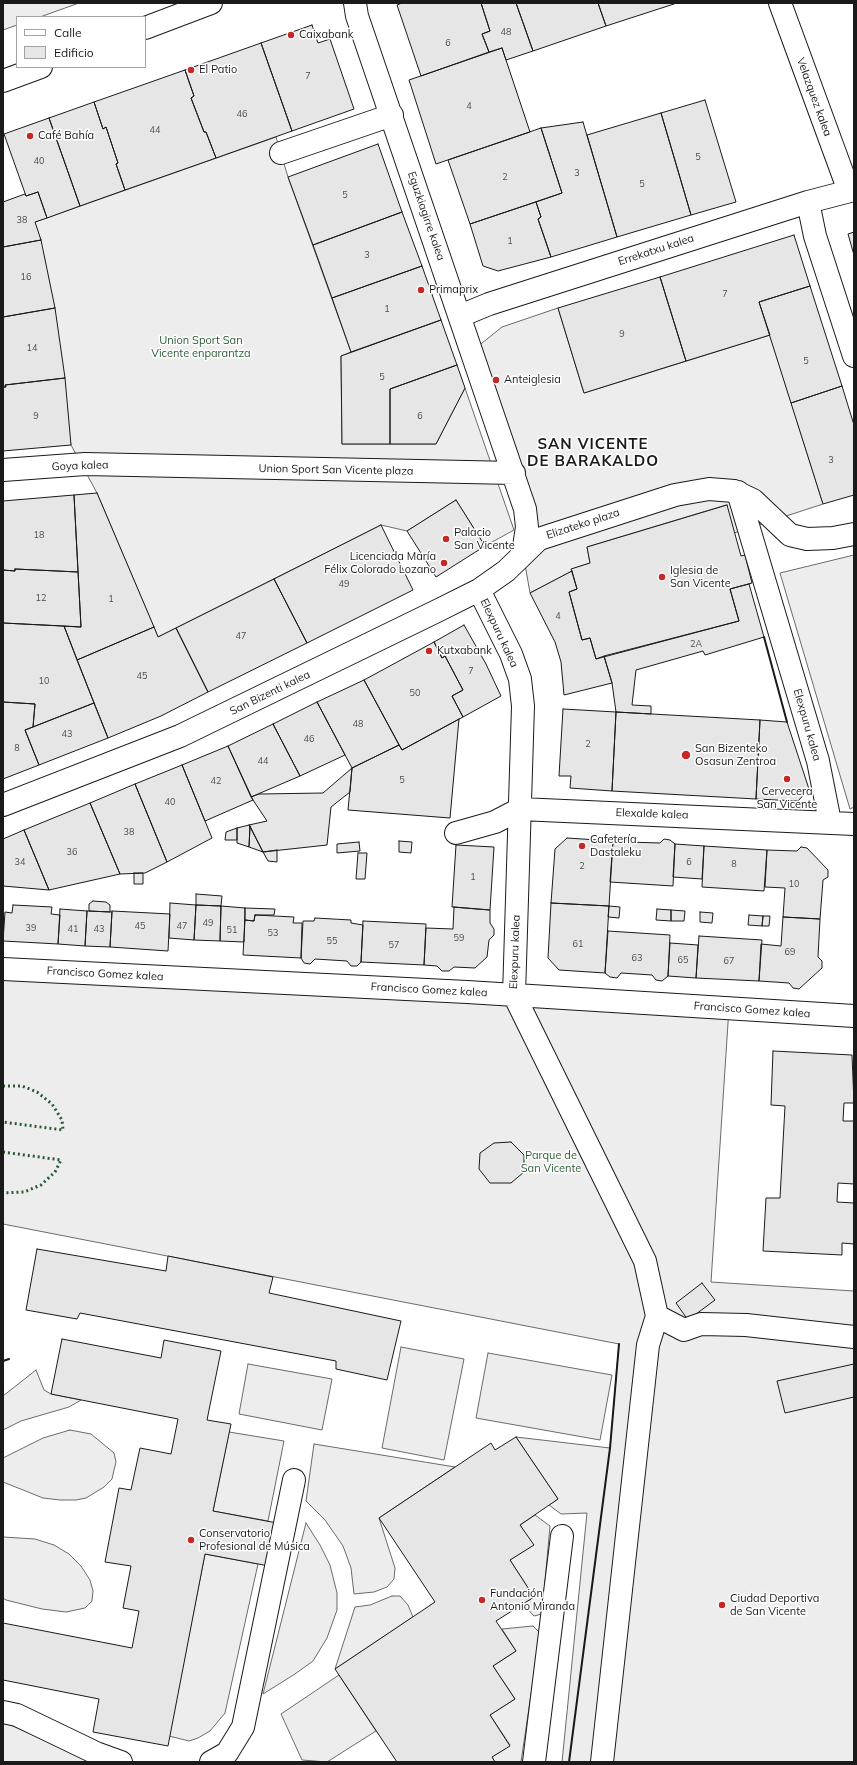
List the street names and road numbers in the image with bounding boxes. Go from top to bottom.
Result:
street label: Velazquez kalea [794,56,834,138]
street label: Eguzkiagirre kalea [405,170,447,262]
street label: Errekatxu kalea [616,232,696,268]
street label: Goya kalea [51,458,109,474]
street label: Union Sport San Vicente plaza [258,462,414,478]
street label: Elizateko plaza [545,506,621,542]
street label: Elexpuru kalea [477,596,521,670]
street label: San Bizenti kalea [228,668,312,718]
street label: Elexpuru kalea [790,687,824,763]
street label: Elexalde kalea [615,806,689,822]
street label: Elexpuru kalea [507,915,523,989]
street label: Francisco Gomez kalea [46,964,164,984]
street label: Francisco Gomez kalea [370,980,488,1000]
street label: Francisco Gomez kalea [693,999,811,1021]

